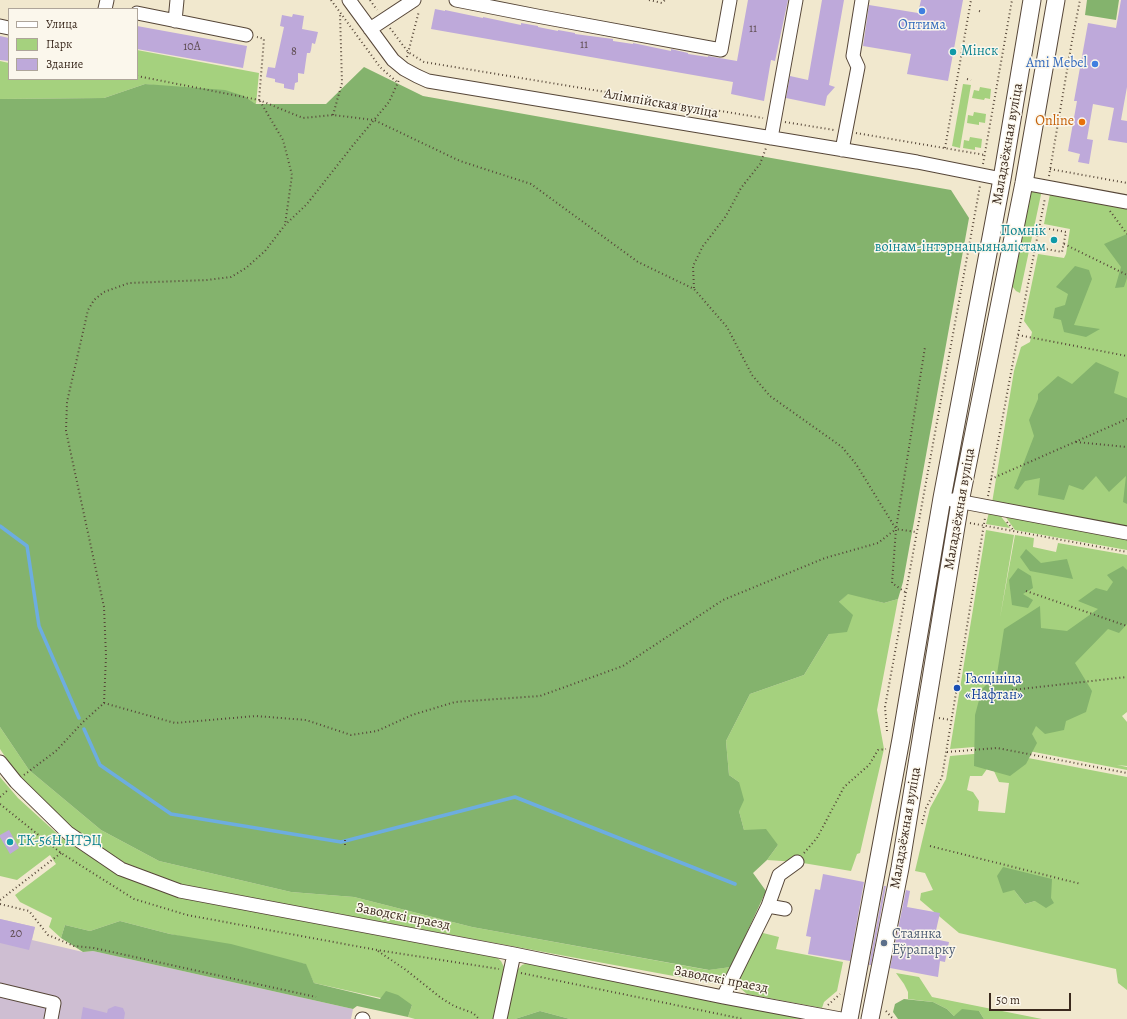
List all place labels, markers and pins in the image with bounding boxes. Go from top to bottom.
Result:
marker: Оптима [917,6,927,16]
place label: Оптима [898,18,946,34]
place label: Мінск [961,44,998,60]
marker: Мінск [948,47,958,57]
place label: Ami Mebel [1026,56,1087,72]
marker: Ami Mebel [1090,59,1100,69]
place label: Online [1035,114,1074,130]
marker: Online [1077,117,1087,127]
place label: Помнік воінам-інтэрнацыяналістам [875,224,1046,256]
marker: Помнік воінам-інтэрнацыяналістам [1049,235,1059,245]
place label: Гасцініца «Нафтан» [965,672,1023,704]
marker: Гасцініца «Нафтан» [952,683,962,693]
place label: ТК-56Н НТЭЦ [18,834,101,850]
marker: ТК-56Н НТЭЦ [5,837,15,847]
place label: Стаянка Еўрапарку [892,927,955,960]
marker: Стаянка Еўрапарку [879,938,889,948]

